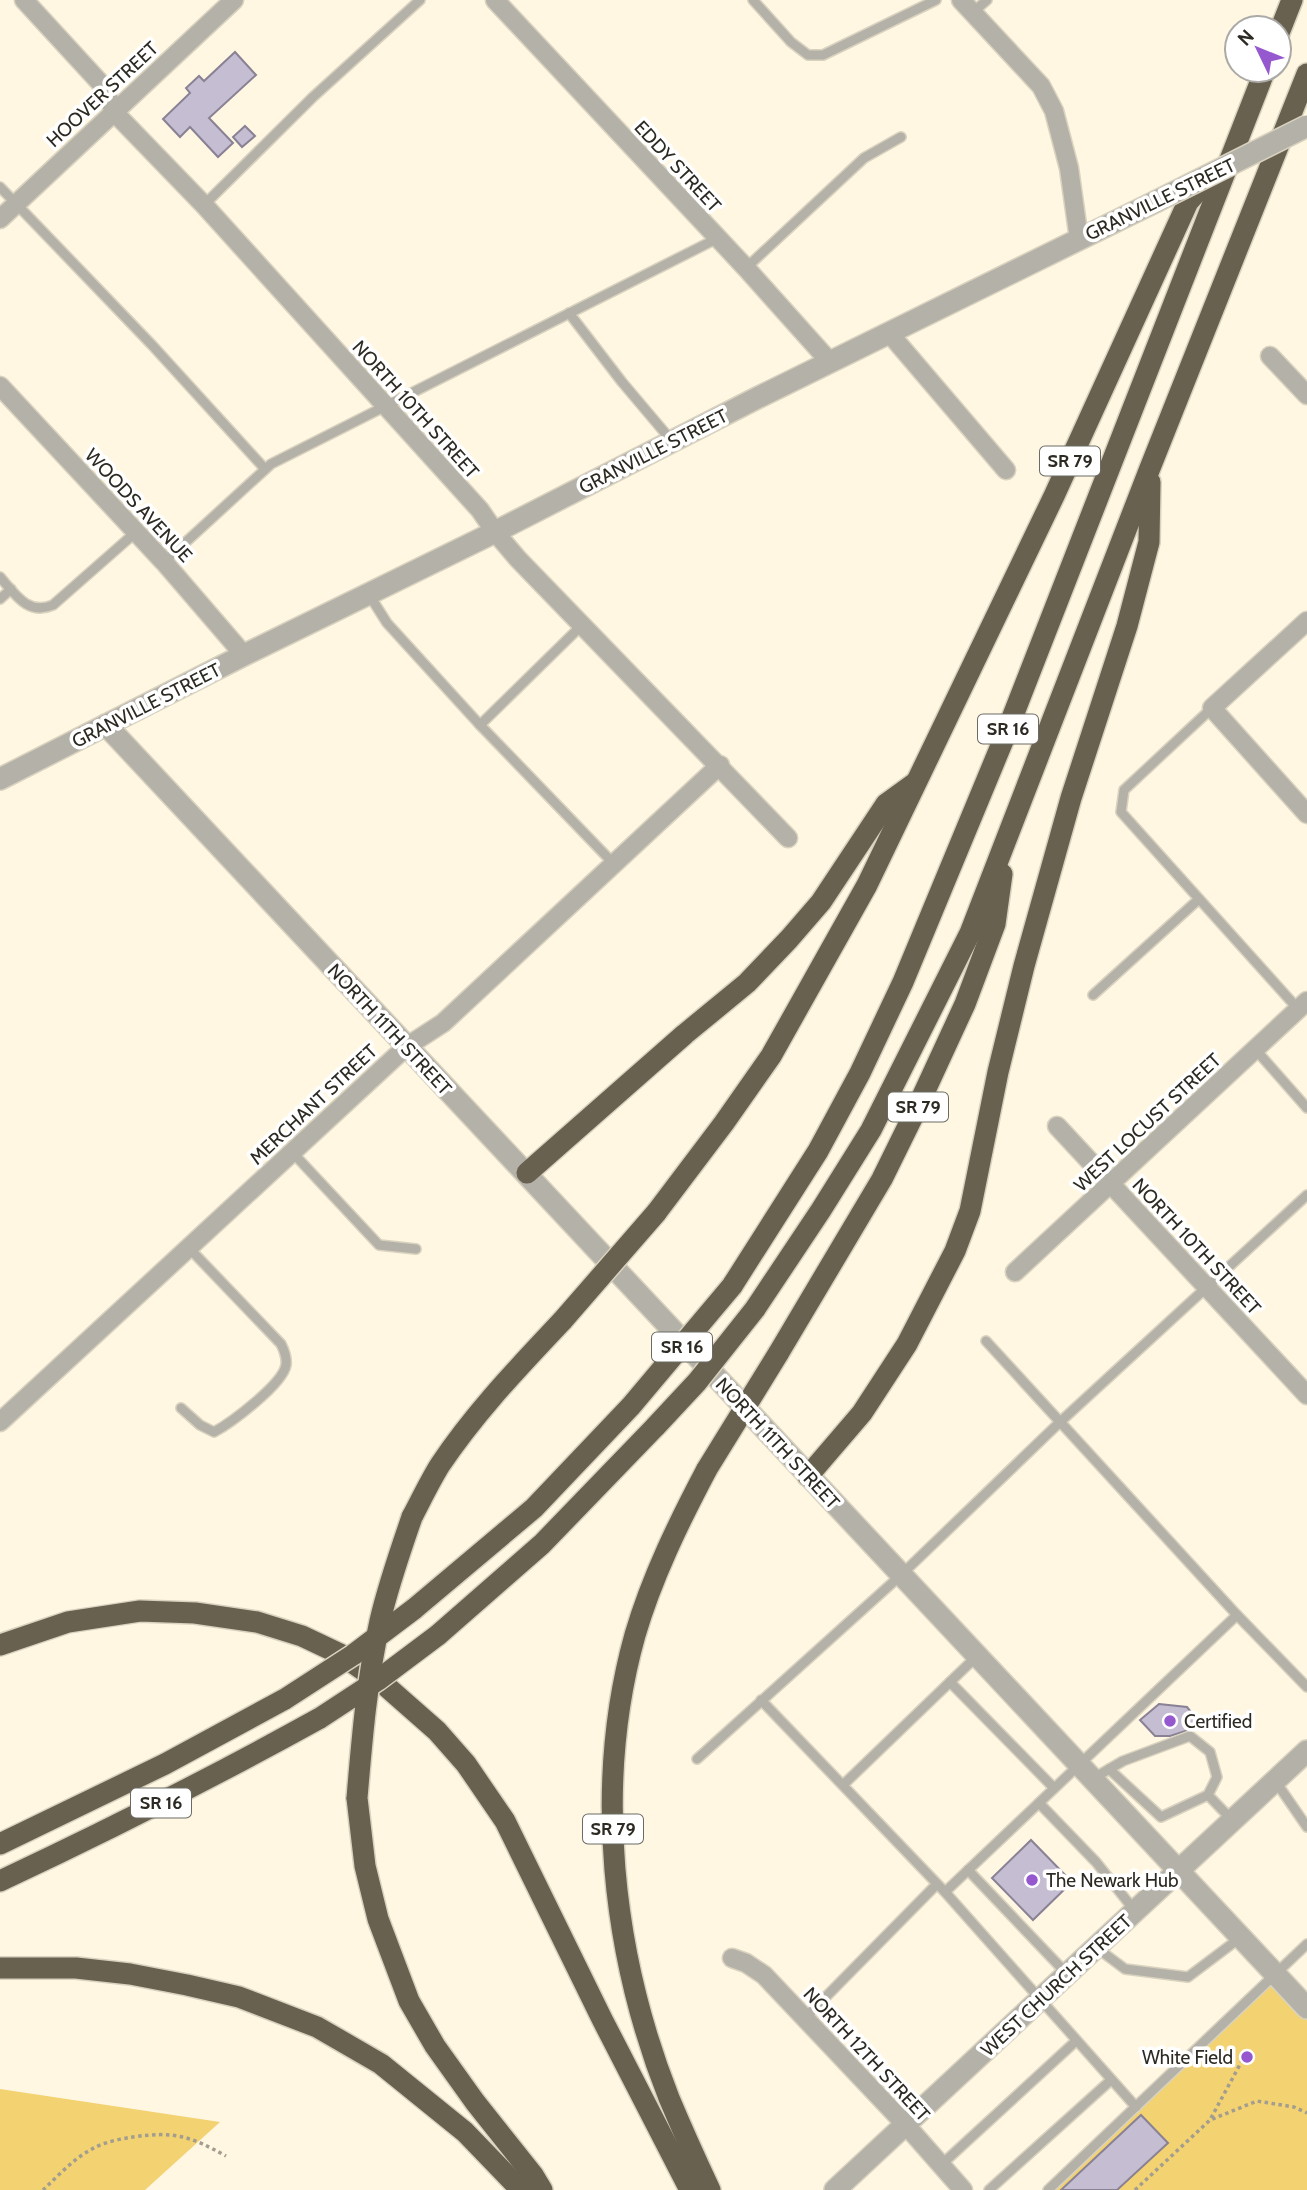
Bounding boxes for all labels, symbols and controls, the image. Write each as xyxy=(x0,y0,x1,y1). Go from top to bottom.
north arrow xyxy=(1223,14,1293,84)
text: N xyxy=(1233,25,1259,51)
street label: HOOVER STREET xyxy=(42,37,163,152)
street label: EDDY STREET xyxy=(629,116,726,217)
street label: GRANVILLE STREET xyxy=(1082,153,1239,246)
street label: NORTH 10TH STREET xyxy=(348,336,484,483)
street label: GRANVILLE STREET xyxy=(575,404,731,499)
street label: WOODS AVENUE xyxy=(80,444,197,567)
road number: SR 79 xyxy=(1040,447,1100,476)
street label: GRANVILLE STREET xyxy=(68,658,224,753)
road number: SR 16 xyxy=(978,714,1038,744)
street label: NORTH 11TH STREET xyxy=(323,959,456,1100)
street label: MERCHANT STREET xyxy=(245,1039,382,1169)
street label: WEST LOCUST STREET xyxy=(1069,1048,1226,1196)
road number: SR 79 xyxy=(888,1092,948,1122)
street label: NORTH 10TH STREET xyxy=(1128,1173,1266,1319)
road number: SR 16 xyxy=(652,1332,712,1362)
street label: NORTH 11TH STREET xyxy=(711,1373,844,1514)
place label: Certified xyxy=(1184,1710,1252,1733)
marker: Certified xyxy=(1162,1713,1178,1729)
road number: SR 16 xyxy=(131,1788,191,1817)
road number: SR 79 xyxy=(583,1814,643,1843)
place label: The Newark Hub xyxy=(1046,1869,1178,1892)
marker: The Newark Hub xyxy=(1024,1872,1040,1888)
street label: WEST CHURCH STREET xyxy=(976,1910,1136,2061)
street label: NORTH 12TH STREET xyxy=(799,1983,935,2126)
place label: White Field xyxy=(1142,2046,1233,2069)
marker: White Field xyxy=(1239,2049,1255,2065)

